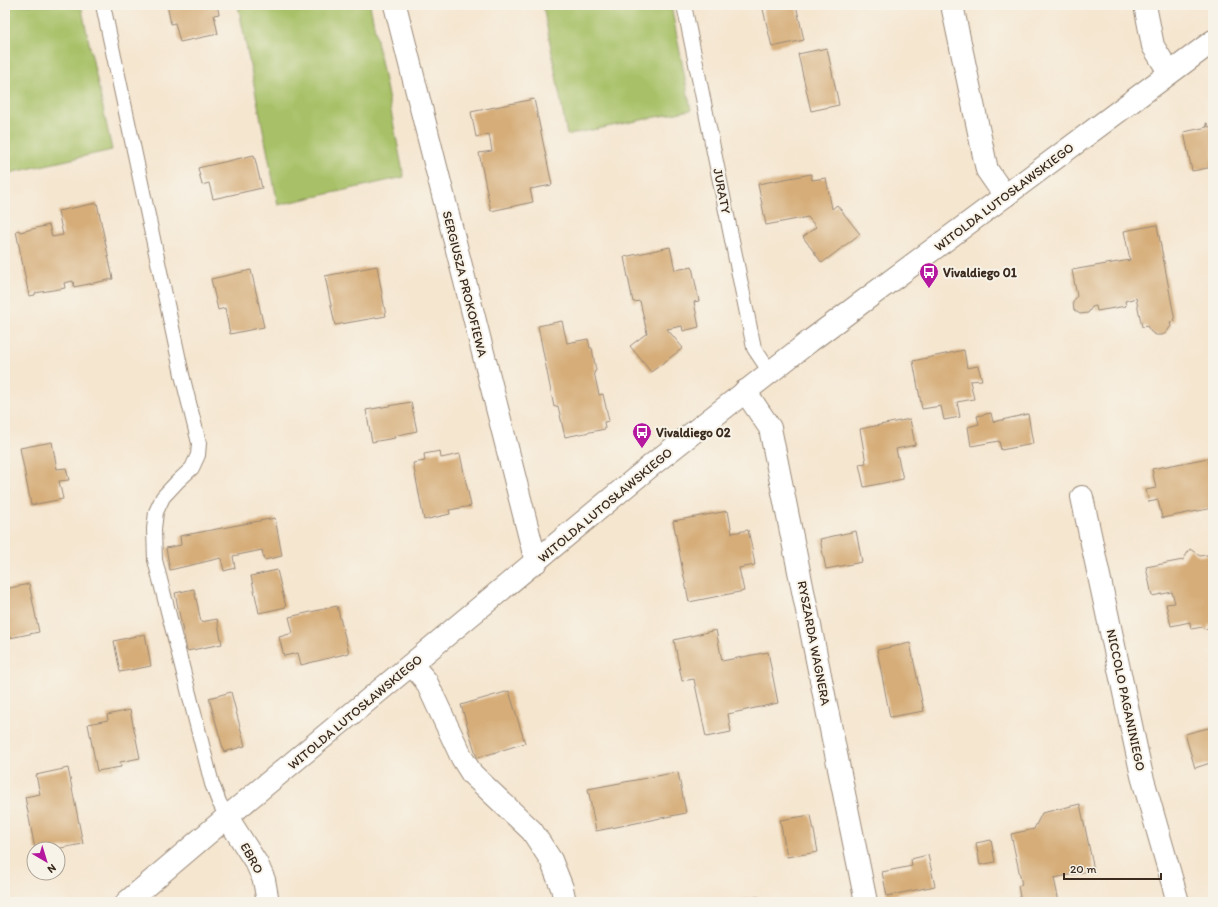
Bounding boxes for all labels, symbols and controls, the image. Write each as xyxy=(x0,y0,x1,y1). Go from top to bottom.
street label: WITOLDA LUTOSŁAWSKIEGO xyxy=(931,140,1077,254)
street label: JURATY xyxy=(710,167,734,216)
street label: SERGIUSZA PROKOFIEWA xyxy=(440,209,491,359)
bus stop icon: Vivaldiego 01 xyxy=(918,261,940,289)
place label: Vivaldiego 01 xyxy=(943,265,1017,281)
bus stop icon: Vivaldiego 02 xyxy=(631,421,653,449)
place label: Vivaldiego 02 xyxy=(656,425,731,441)
street label: WITOLDA LUTOSŁAWSKIEGO xyxy=(535,444,675,566)
street label: RYSZARDA WAGNERA xyxy=(795,579,834,707)
street label: NICCOLO PAGANINIEGO xyxy=(1104,628,1148,772)
street label: WITOLDA LUTOSŁAWSKIEGO xyxy=(285,651,425,773)
street label: EBRO xyxy=(237,840,267,876)
north arrow xyxy=(26,841,66,881)
scale bar xyxy=(1064,855,1161,881)
text: N xyxy=(45,861,59,876)
text: 20 m xyxy=(1070,862,1097,876)

